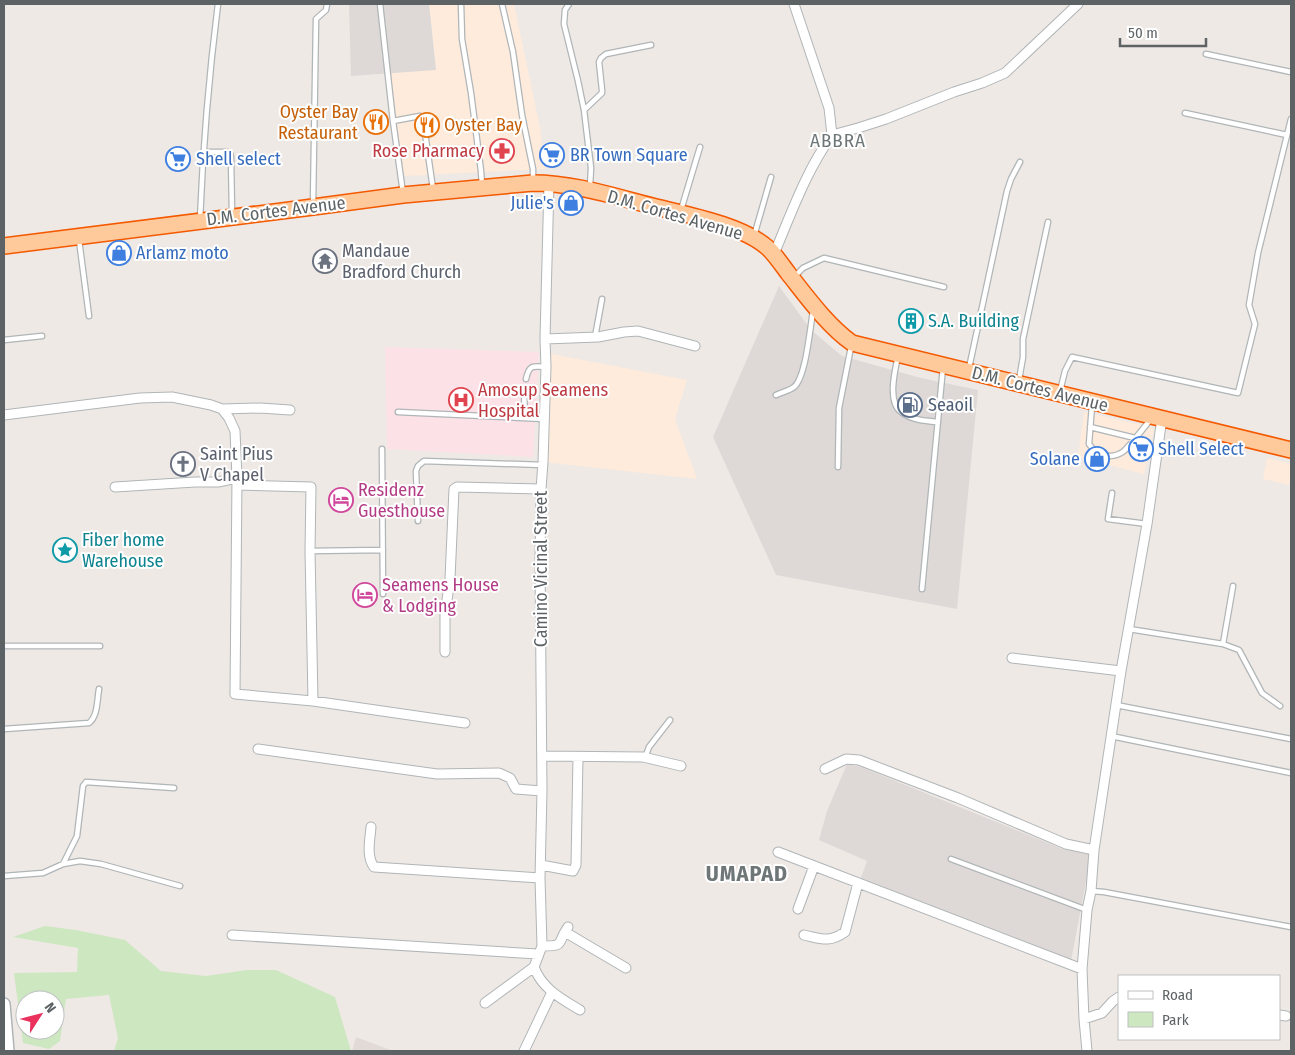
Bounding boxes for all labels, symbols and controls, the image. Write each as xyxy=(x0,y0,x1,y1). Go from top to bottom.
scale bar xyxy=(1120,15,1206,47)
text: 50 m xyxy=(1128,24,1158,42)
place label: Oyster Bay Restaurant xyxy=(278,101,358,144)
restaurant icon: Oyster Bay Restaurant xyxy=(363,109,389,135)
restaurant icon: Oyster Bay xyxy=(414,112,440,138)
place label: Oyster Bay xyxy=(444,114,522,136)
district label: ABBRA xyxy=(810,129,866,152)
pharmacy icon: Rose Pharmacy xyxy=(489,138,515,164)
place label: Rose Pharmacy xyxy=(372,140,484,162)
supermarket icon: BR Town Square xyxy=(539,142,565,168)
place label: BR Town Square xyxy=(570,144,688,166)
supermarket icon: Shell select xyxy=(165,146,191,172)
place label: Shell select xyxy=(196,148,281,170)
street label: D.M. Cortes Avenue xyxy=(605,185,745,245)
shop icon: Julie's xyxy=(558,190,584,216)
street label: D.M. Cortes Avenue xyxy=(205,192,347,230)
place label: Julie's xyxy=(511,192,554,214)
shop icon: Arlamz moto xyxy=(106,240,132,266)
place label: Mandaue Bradford Church xyxy=(342,240,461,283)
place label: Arlamz moto xyxy=(136,242,229,264)
temple icon: Mandaue Bradford Church xyxy=(312,248,338,274)
building icon: S.A. Building xyxy=(898,308,924,334)
place label: S.A. Building xyxy=(928,310,1020,332)
street label: D.M. Cortes Avenue xyxy=(970,361,1111,417)
place label: Amosup Seamens Hospital xyxy=(478,379,608,422)
hospital icon: Amosup Seamens Hospital xyxy=(448,387,474,413)
fuel station icon: Seaoil xyxy=(897,392,923,418)
place label: Seaoil xyxy=(928,394,973,416)
supermarket icon: Shell Select xyxy=(1128,436,1154,462)
place label: Shell Select xyxy=(1158,438,1244,460)
place label: Saint Pius V Chapel xyxy=(200,443,273,486)
shop icon: Solane xyxy=(1084,446,1110,472)
place label: Solane xyxy=(1030,448,1080,470)
church icon: Saint Pius V Chapel xyxy=(170,451,196,477)
place label: Residenz Guesthouse xyxy=(358,479,445,522)
hotel icon: Residenz Guesthouse xyxy=(328,487,354,513)
street label: Camino Vicinal Street xyxy=(530,491,552,647)
place label: Fiber home Warehouse xyxy=(82,529,165,572)
place icon: Fiber home Warehouse xyxy=(52,537,78,563)
place label: Seamens House & Lodging xyxy=(382,574,499,617)
hotel icon: Seamens House & Lodging xyxy=(352,582,378,608)
district label: UMAPAD xyxy=(706,860,788,887)
legend xyxy=(1118,975,1280,1040)
text: Road xyxy=(1162,986,1193,1004)
north arrow xyxy=(15,990,65,1040)
text: N xyxy=(41,999,59,1016)
text: Park xyxy=(1162,1011,1189,1029)

